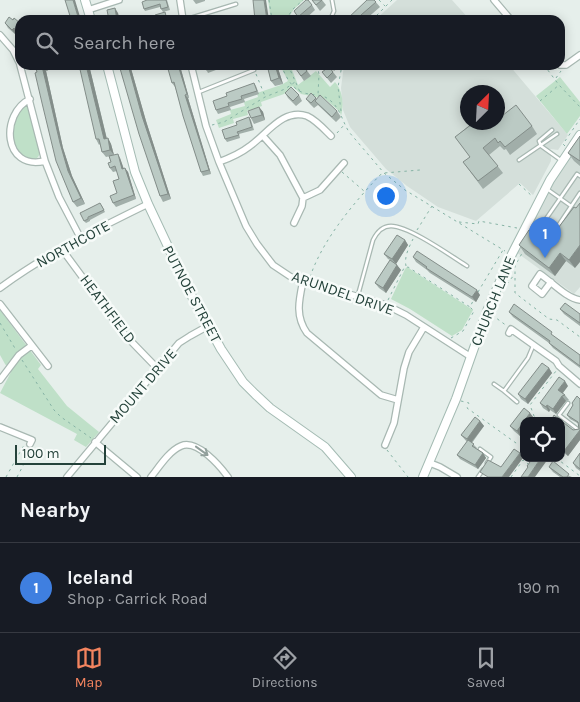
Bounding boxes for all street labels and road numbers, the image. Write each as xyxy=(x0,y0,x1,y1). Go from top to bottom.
street label: NORTHCOTE xyxy=(33,216,113,272)
street label: PUTNOE STREET xyxy=(159,242,225,346)
street label: CHURCH LANE xyxy=(467,253,519,349)
street label: ARUNDEL DRIVE xyxy=(290,267,396,319)
street label: HEATHFIELD xyxy=(76,271,140,347)
street label: MOUNT DRIVE xyxy=(105,345,181,427)

